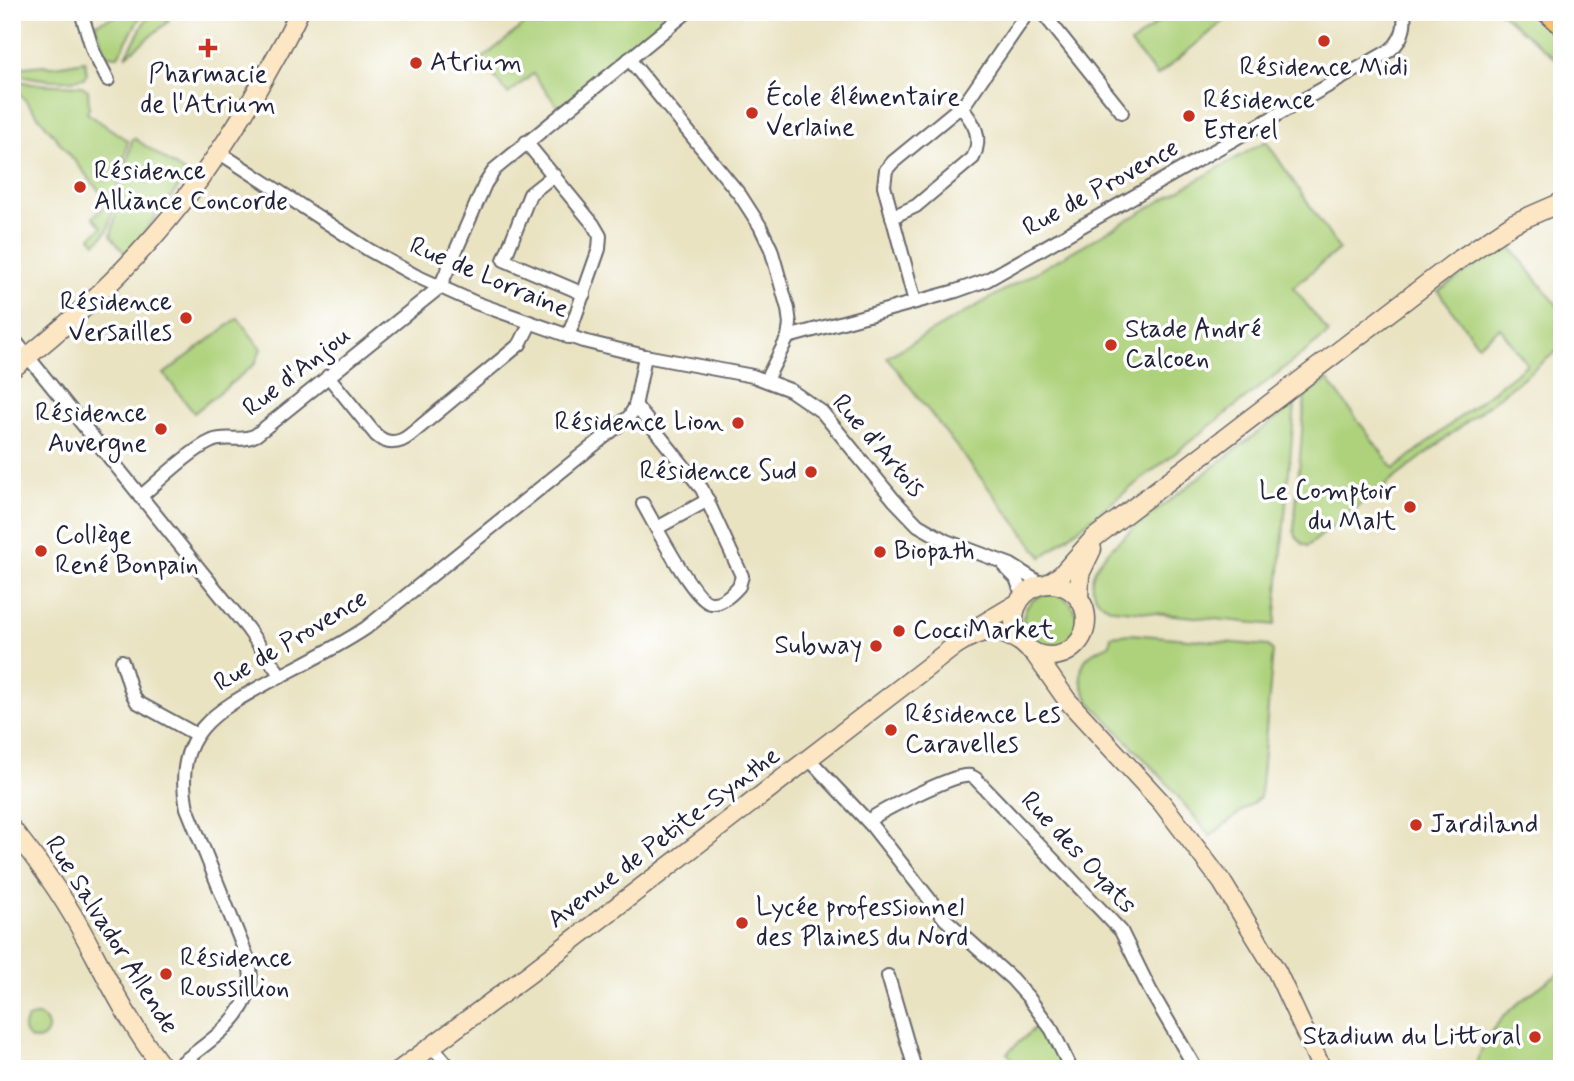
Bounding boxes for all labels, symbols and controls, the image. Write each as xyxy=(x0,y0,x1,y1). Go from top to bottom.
marker: Résidence Midi xyxy=(1316,33,1332,49)
marker: Pharmacie de l'Atrium xyxy=(200,40,216,56)
place label: Atrium xyxy=(430,46,522,80)
place label: Résidence Midi xyxy=(1240,51,1408,85)
marker: Atrium xyxy=(408,55,424,71)
place label: Pharmacie de l'Atrium xyxy=(140,58,276,122)
place label: École élémentaire Verlaine xyxy=(766,79,960,145)
place label: Résidence Esterel xyxy=(1203,84,1315,148)
marker: École élémentaire Verlaine xyxy=(744,105,760,121)
marker: Résidence Esterel xyxy=(1181,108,1197,124)
street label: Rue de Provence xyxy=(1017,131,1185,245)
place label: Résidence Alliance Concorde xyxy=(94,155,288,219)
marker: Résidence Alliance Concorde xyxy=(72,179,88,195)
street label: Rue de Lorraine xyxy=(404,229,574,327)
place label: Résidence Versailles xyxy=(60,286,172,350)
marker: Résidence Versailles xyxy=(178,310,194,326)
place label: Stade André Calcoen xyxy=(1125,313,1261,377)
street label: Rue d'Anjou xyxy=(236,319,358,425)
marker: Stade André Calcoen xyxy=(1103,337,1119,353)
street label: Rue d'Artois xyxy=(824,387,932,505)
place label: Résidence Auvergne xyxy=(35,397,147,463)
place label: Résidence Lion xyxy=(555,406,724,440)
marker: Résidence Lion xyxy=(730,415,746,431)
marker: Résidence Auvergne xyxy=(153,421,169,437)
place label: Résidence Sud xyxy=(639,455,797,489)
marker: Résidence Sud xyxy=(803,464,819,480)
place label: Le Comptoir du Malt xyxy=(1259,475,1397,539)
marker: Le Comptoir du Malt xyxy=(1402,499,1418,515)
place label: Collège René Bonpain xyxy=(55,519,199,583)
place label: Biopath xyxy=(894,535,975,569)
marker: Collège René Bonpain xyxy=(33,543,49,559)
marker: Biopath xyxy=(872,544,888,560)
street label: Rue de Provence xyxy=(208,582,374,700)
place label: CocciMarket xyxy=(913,614,1054,648)
marker: CocciMarket xyxy=(891,623,907,639)
place label: Subway xyxy=(774,629,862,663)
marker: Subway xyxy=(868,638,884,654)
place label: Résidence Les Caravelles xyxy=(905,698,1061,762)
marker: Résidence Les Caravelles xyxy=(883,722,899,738)
street label: Avenue de Petite-Synthe xyxy=(541,739,787,937)
street label: Rue des Oyats xyxy=(1012,784,1144,922)
place label: Jardiland xyxy=(1430,808,1538,842)
marker: Jardiland xyxy=(1408,817,1424,833)
street label: Rue Salvador Allende xyxy=(36,829,186,1041)
place label: Lycée professionnel des Plaines du Nord xyxy=(756,891,968,955)
marker: Lycée professionnel des Plaines du Nord xyxy=(734,915,750,931)
place label: Résidence Roussillion xyxy=(180,942,292,1006)
marker: Résidence Roussillion xyxy=(158,966,174,982)
place label: Stadium du Littoral xyxy=(1303,1020,1521,1054)
marker: Stadium du Littoral xyxy=(1527,1029,1543,1045)

